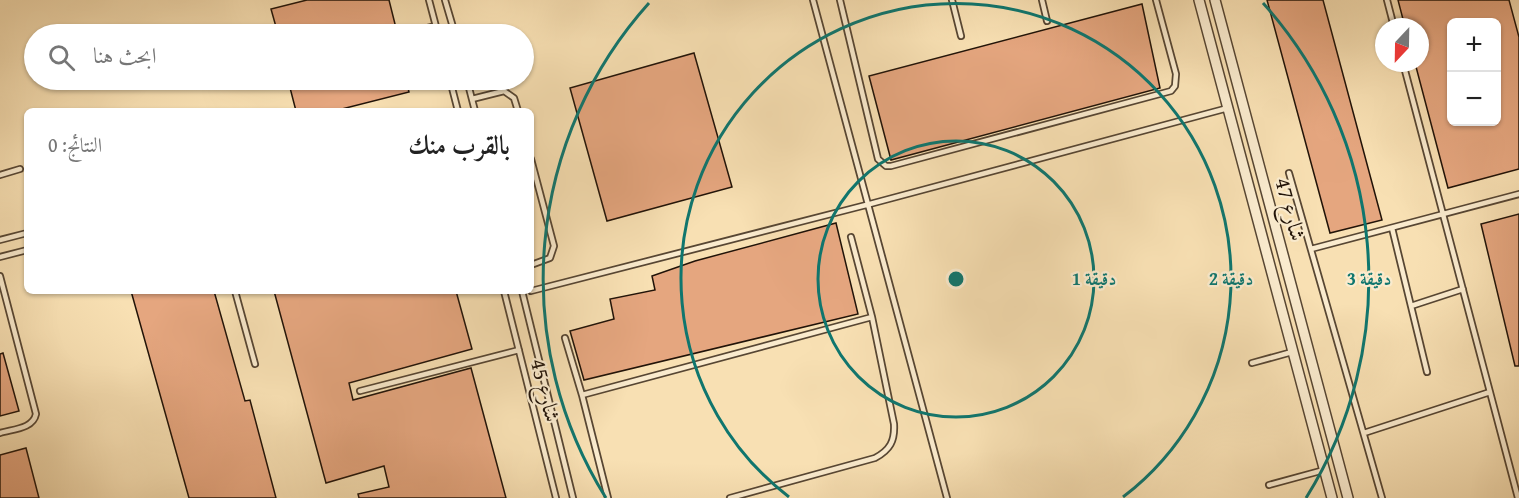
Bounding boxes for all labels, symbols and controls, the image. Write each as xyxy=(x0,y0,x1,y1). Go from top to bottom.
north arrow xyxy=(1375,18,1429,72)
map controls xyxy=(1447,18,1501,126)
button: + xyxy=(1447,18,1501,72)
search box xyxy=(24,24,534,90)
text: ابحث هنا xyxy=(93,39,157,71)
icon: search xyxy=(45,41,78,74)
button: − xyxy=(1447,72,1501,126)
text: بالقرب منك xyxy=(408,125,510,164)
text: النتائج: 0 xyxy=(48,130,102,159)
street label: شارع 47 xyxy=(1264,174,1315,245)
text: 1 دقيقة xyxy=(1072,265,1116,292)
text: 2 دقيقة xyxy=(1209,265,1253,292)
text: 3 دقيقة xyxy=(1347,265,1391,292)
centre of rings xyxy=(946,269,966,289)
street label: شارع 45 xyxy=(520,355,569,426)

